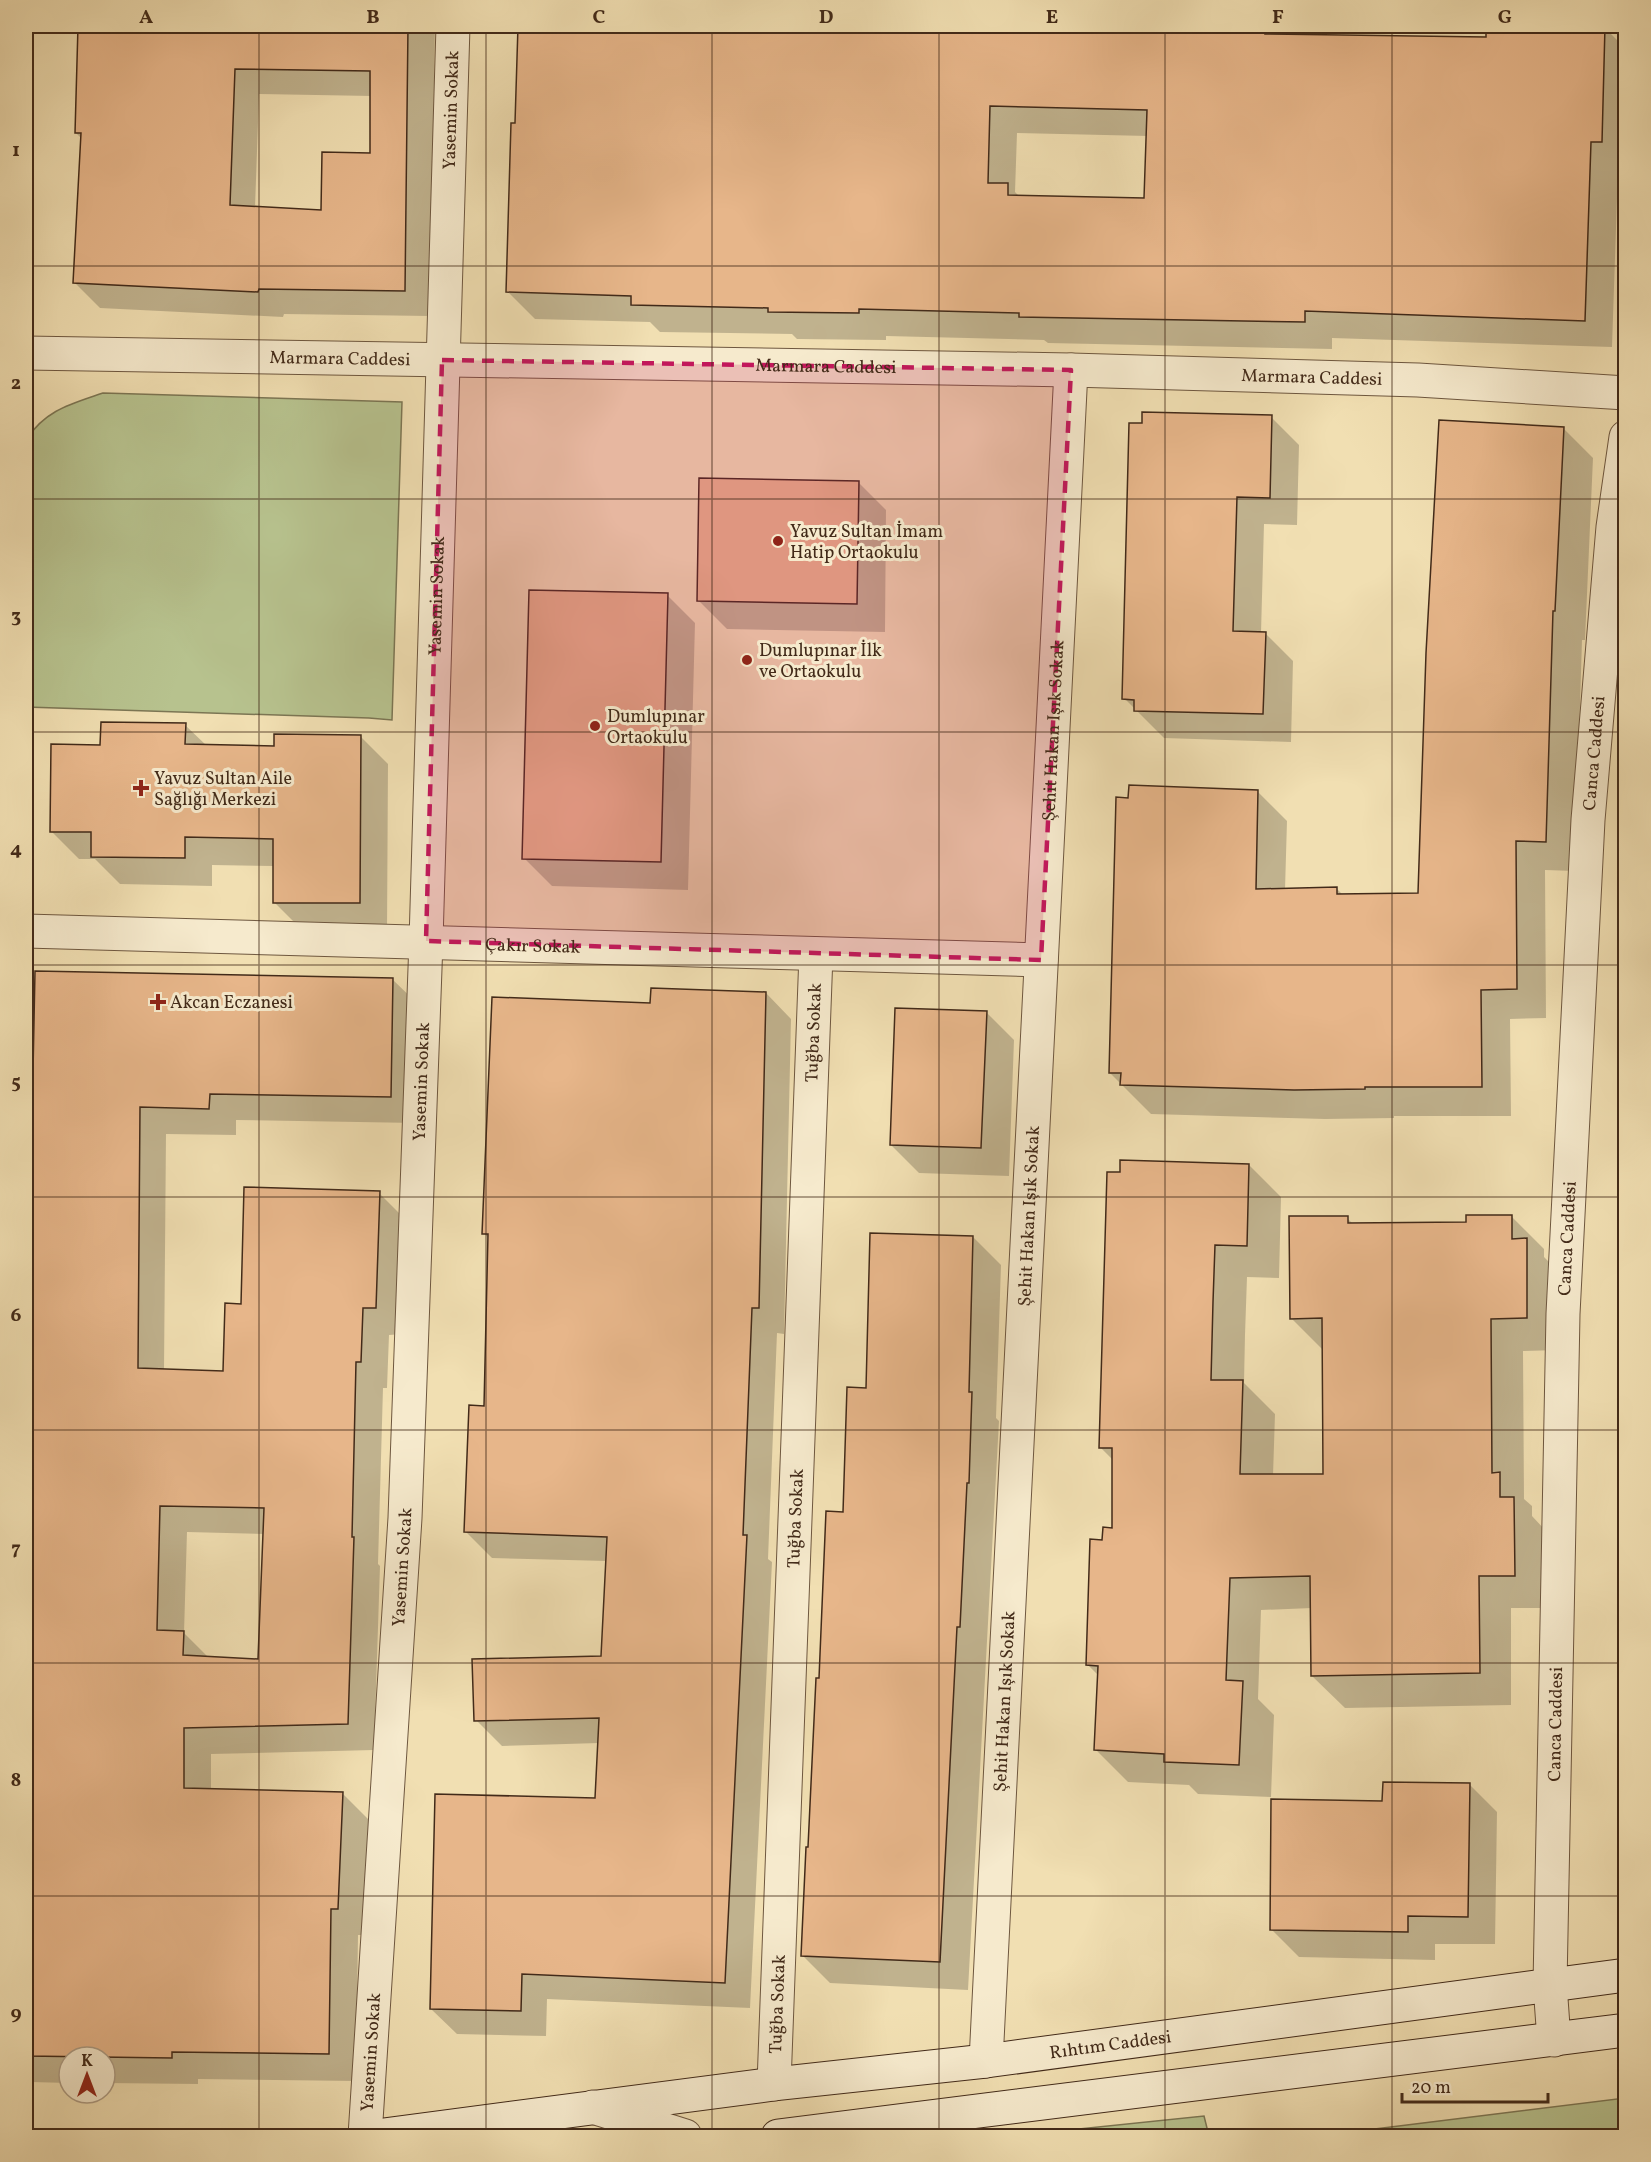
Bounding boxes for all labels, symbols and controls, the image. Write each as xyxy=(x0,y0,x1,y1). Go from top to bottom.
text: A xyxy=(139,4,153,32)
text: B xyxy=(366,4,380,32)
text: C xyxy=(593,4,606,32)
text: D xyxy=(819,4,833,32)
text: E xyxy=(1046,4,1058,32)
text: F xyxy=(1272,4,1284,32)
text: G xyxy=(1498,4,1512,32)
street label: Yasemin Sokak xyxy=(438,50,466,170)
text: 1 xyxy=(12,137,20,165)
street label: Marmara Caddesi xyxy=(269,346,411,373)
street label: Marmara Caddesi xyxy=(755,354,897,381)
street label: Marmara Caddesi xyxy=(1241,364,1383,393)
text: 2 xyxy=(11,370,21,398)
place label: Yavuz Sultan İmam Hatip Ortaokulu xyxy=(790,520,943,566)
marker: Yavuz Sultan İmam Hatip Ortaokulu xyxy=(771,534,785,548)
street label: Yasemin Sokak xyxy=(423,536,452,656)
text: 3 xyxy=(11,603,21,631)
place label: Dumlupınar İlk ve Ortaokulu xyxy=(759,639,882,685)
street label: Şehit Hakan Işık Sokak xyxy=(1037,639,1071,822)
marker: Dumlupınar İlk ve Ortaokulu xyxy=(740,653,754,667)
street label: Canca Caddesi xyxy=(1578,695,1613,812)
place label: Dumlupınar Ortaokulu xyxy=(607,705,705,751)
marker: Dumlupınar Ortaokulu xyxy=(588,719,602,733)
place label: Yavuz Sultan Aile Sağlığı Merkezi xyxy=(154,767,292,813)
marker: Yavuz Sultan Aile Sağlığı Merkezi xyxy=(132,779,150,797)
text: 4 xyxy=(10,836,22,864)
street label: Çakır Sokak xyxy=(485,933,581,961)
street label: Tuğba Sokak xyxy=(800,982,829,1083)
place label: Akcan Eczanesi xyxy=(170,991,293,1016)
marker: Akcan Eczanesi xyxy=(151,995,165,1009)
street label: Yasemin Sokak xyxy=(408,1022,437,1142)
text: 5 xyxy=(11,1069,21,1097)
street label: Şehit Hakan Işık Sokak xyxy=(1013,1125,1047,1307)
street label: Canca Caddesi xyxy=(1553,1180,1584,1296)
text: 6 xyxy=(11,1302,22,1330)
street label: Tuğba Sokak xyxy=(782,1468,811,1569)
street label: Yasemin Sokak xyxy=(387,1507,419,1628)
text: 7 xyxy=(11,1535,21,1563)
street label: Şehit Hakan Işık Sokak xyxy=(989,1610,1023,1793)
street label: Canca Caddesi xyxy=(1543,1667,1570,1782)
text: 8 xyxy=(11,1767,21,1795)
street label: Tuğba Sokak xyxy=(764,1954,793,2054)
street label: Yasemin Sokak xyxy=(356,1992,388,2112)
text: 9 xyxy=(10,2000,22,2028)
street label: Rıhtım Caddesi xyxy=(1048,2025,1173,2066)
north arrow xyxy=(57,2045,117,2105)
text: K xyxy=(81,2051,93,2073)
scale bar xyxy=(1402,2066,1548,2104)
text: 20 m xyxy=(1411,2076,1451,2101)

